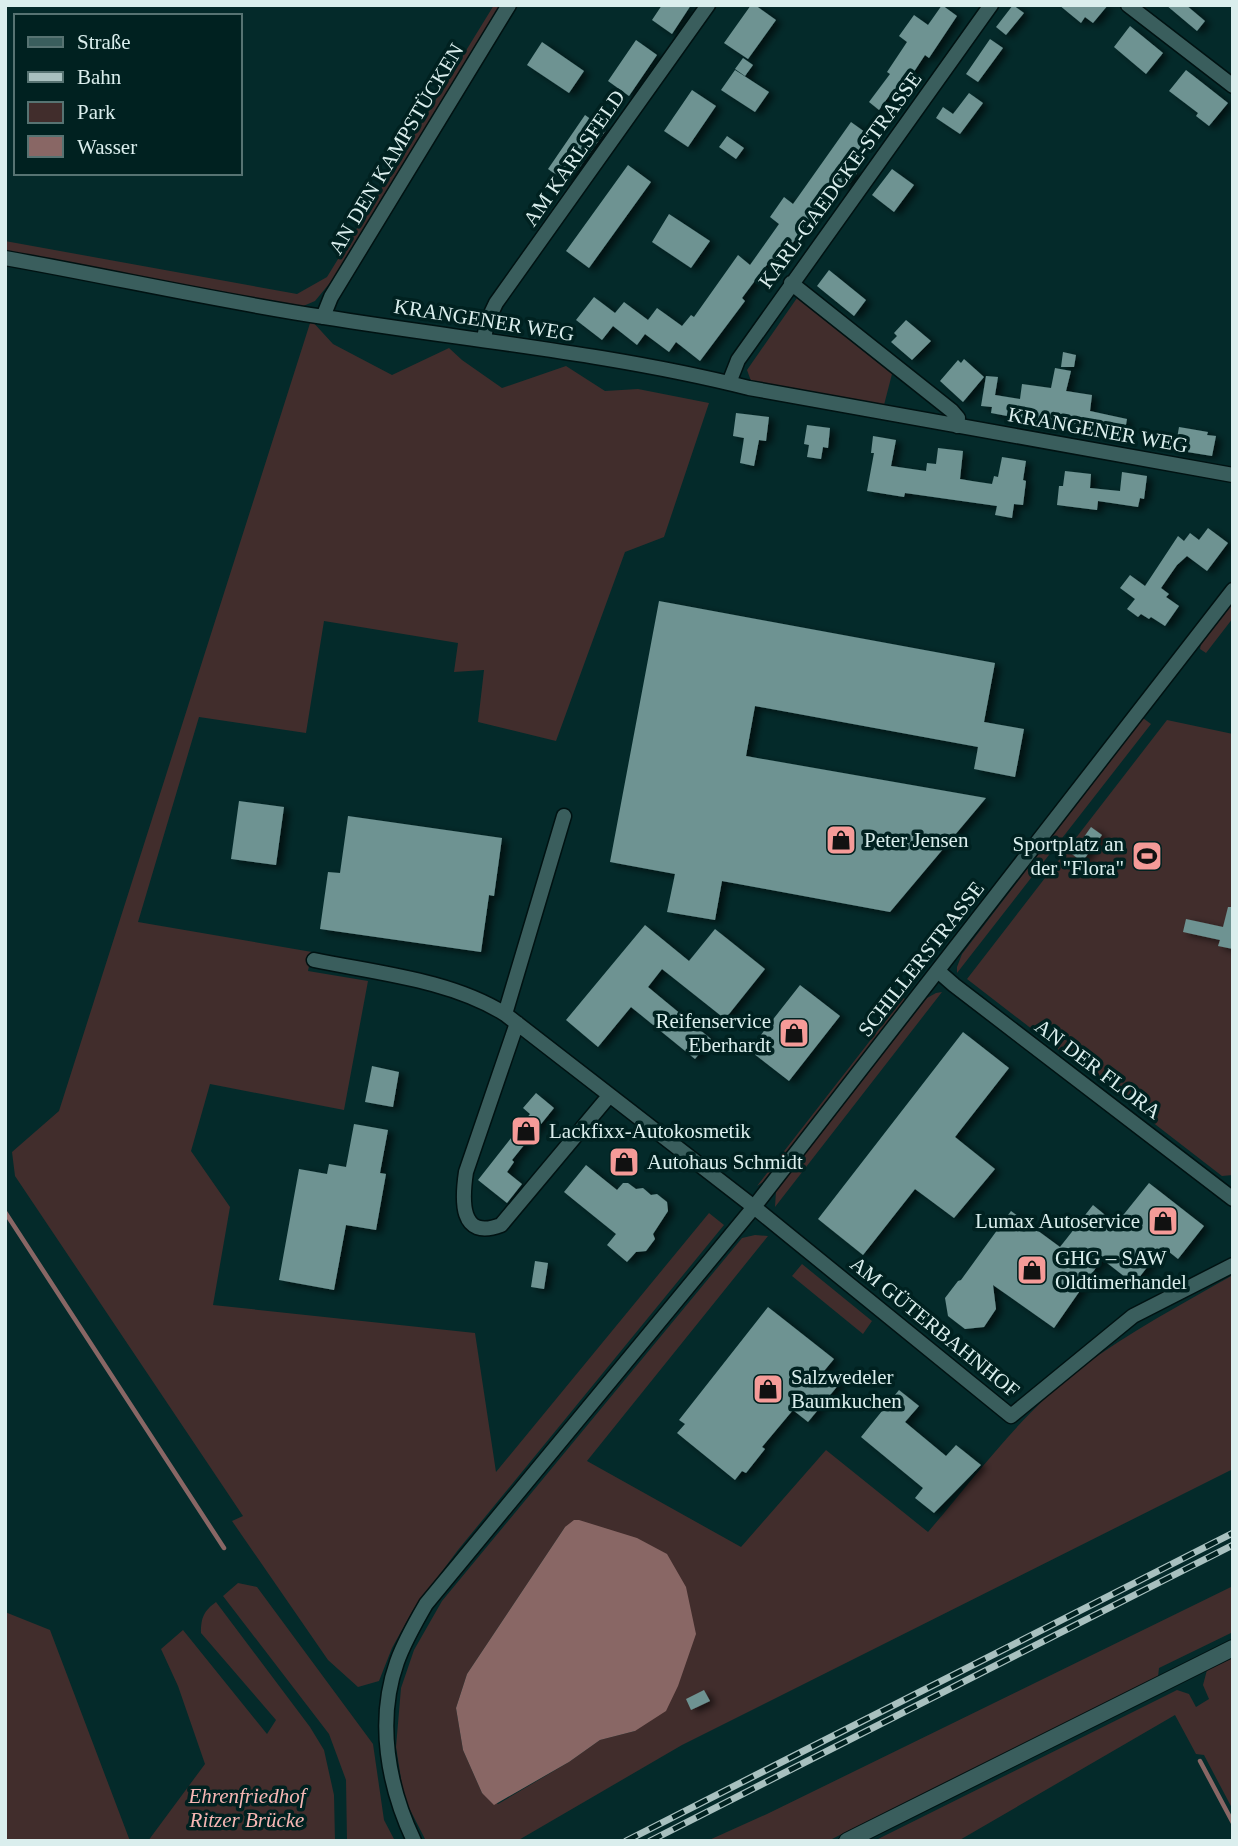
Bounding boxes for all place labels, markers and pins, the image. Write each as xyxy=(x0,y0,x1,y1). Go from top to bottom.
shop icon: Peter Jensen xyxy=(824,823,858,857)
place label: Peter Jensen xyxy=(864,828,969,852)
place label: Sportplatz an der "Flora" xyxy=(1013,832,1124,880)
sports icon: Sportplatz an der "Flora" xyxy=(1130,839,1164,873)
place label: Reifenservice Eberhardt xyxy=(656,1009,771,1057)
shop icon: Reifenservice Eberhardt xyxy=(777,1016,811,1050)
shop icon: Lackfixx-Autokosmetik xyxy=(509,1114,543,1148)
place label: Lackfixx-Autokosmetik xyxy=(549,1119,751,1143)
shop icon: Autohaus Schmidt xyxy=(607,1145,641,1179)
place label: Autohaus Schmidt xyxy=(647,1150,803,1174)
shop icon: Lumax Autoservice xyxy=(1146,1204,1180,1238)
place label: Lumax Autoservice xyxy=(975,1209,1140,1233)
place label: GHG – SAW Oldtimerhandel xyxy=(1055,1246,1187,1294)
shop icon: GHG – SAW Oldtimerhandel xyxy=(1015,1253,1049,1287)
place label: Salzwedeler Baumkuchen xyxy=(791,1365,902,1413)
shop icon: Salzwedeler Baumkuchen xyxy=(751,1372,785,1406)

